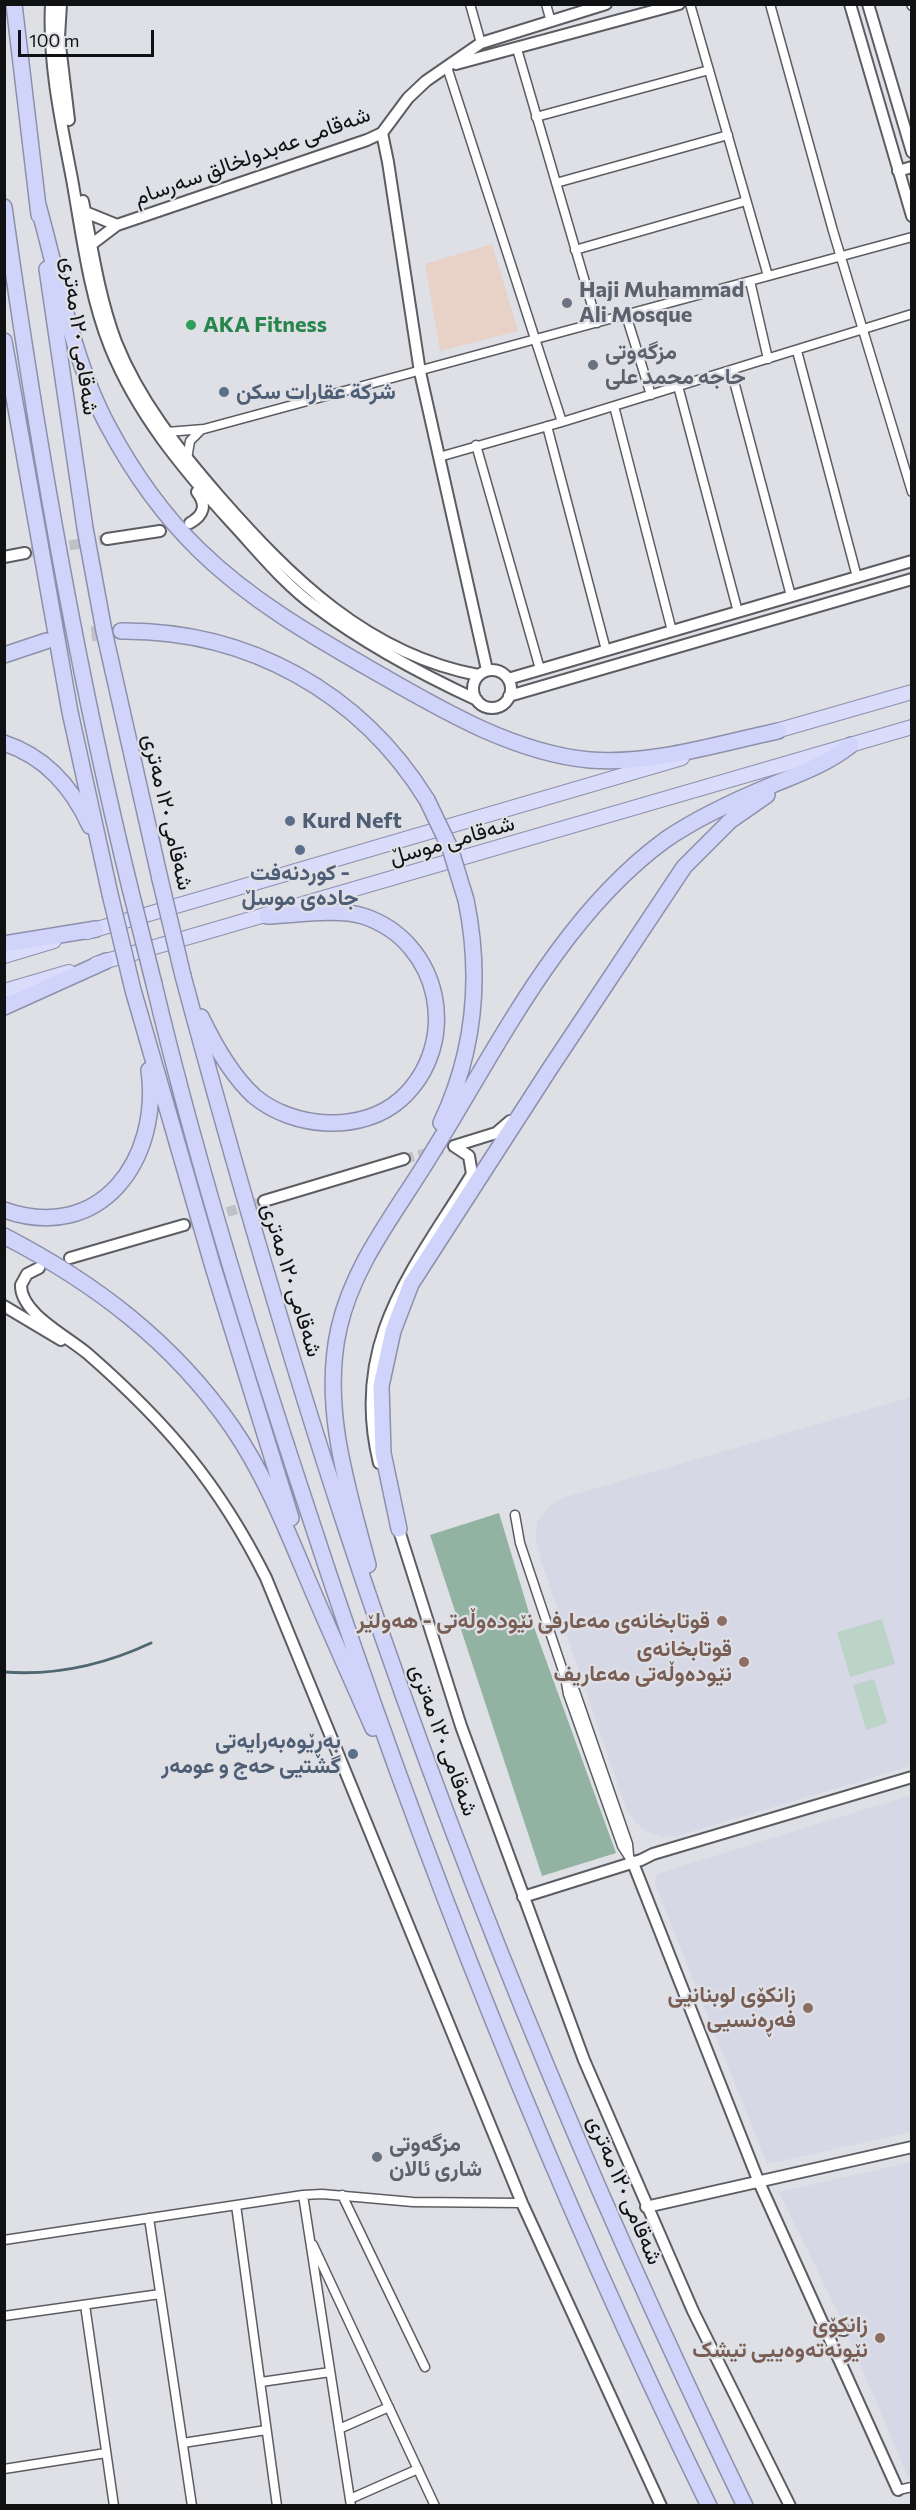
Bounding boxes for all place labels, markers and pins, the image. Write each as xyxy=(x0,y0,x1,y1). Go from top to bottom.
place label: Haji Muhammad Ali Mosque xyxy=(579,277,744,328)
marker: Haji Muhammad Ali Mosque xyxy=(560,296,574,310)
place label: AKA Fitness xyxy=(203,312,327,338)
marker: AKA Fitness xyxy=(184,318,198,332)
place label: مزگه‌وتی حاجه‌ محمد علی xyxy=(605,339,746,390)
marker: مزگه‌وتی حاجه‌ محمد علی xyxy=(586,358,600,372)
place label: شركة عقارات سكن xyxy=(236,379,396,405)
marker: شركة عقارات سكن xyxy=(217,385,231,399)
place label: Kurd Neft xyxy=(302,808,402,834)
marker: Kurd Neft xyxy=(283,814,297,828)
marker: کوردنەفت - جادەی موسڵ xyxy=(293,843,307,857)
place label: کوردنەفت - جادەی موسڵ xyxy=(241,860,359,912)
place label: قوتابخانەی مەعارفی نێودەوڵەتی - هەولێر xyxy=(357,1608,710,1634)
marker: قوتابخانەی مەعارفی نێودەوڵەتی - هەولێر xyxy=(715,1614,729,1628)
place label: قوتابخانەی نێودەوڵەتی مەعاریف xyxy=(553,1636,732,1688)
marker: قوتابخانەی نێودەوڵەتی مەعاریف xyxy=(737,1655,751,1669)
place label: بەڕێوەبەرایەتی گشتیی حەج و عومەر xyxy=(161,1728,341,1780)
marker: بەڕێوەبەرایەتی گشتیی حەج و عومەر xyxy=(346,1747,360,1761)
place label: زانکۆی لوبنانیی فەڕەنسیی xyxy=(667,1982,796,2034)
marker: زانکۆی لوبنانیی فەڕەنسیی xyxy=(801,2001,815,2015)
place label: مزگەوتی شاری ئالان xyxy=(389,2131,482,2182)
marker: مزگەوتی شاری ئالان xyxy=(370,2150,384,2164)
place label: زانکۆی نێونەتەوەییی تیشک xyxy=(692,2312,868,2364)
marker: زانکۆی نێونەتەوەییی تیشک xyxy=(873,2331,887,2345)

